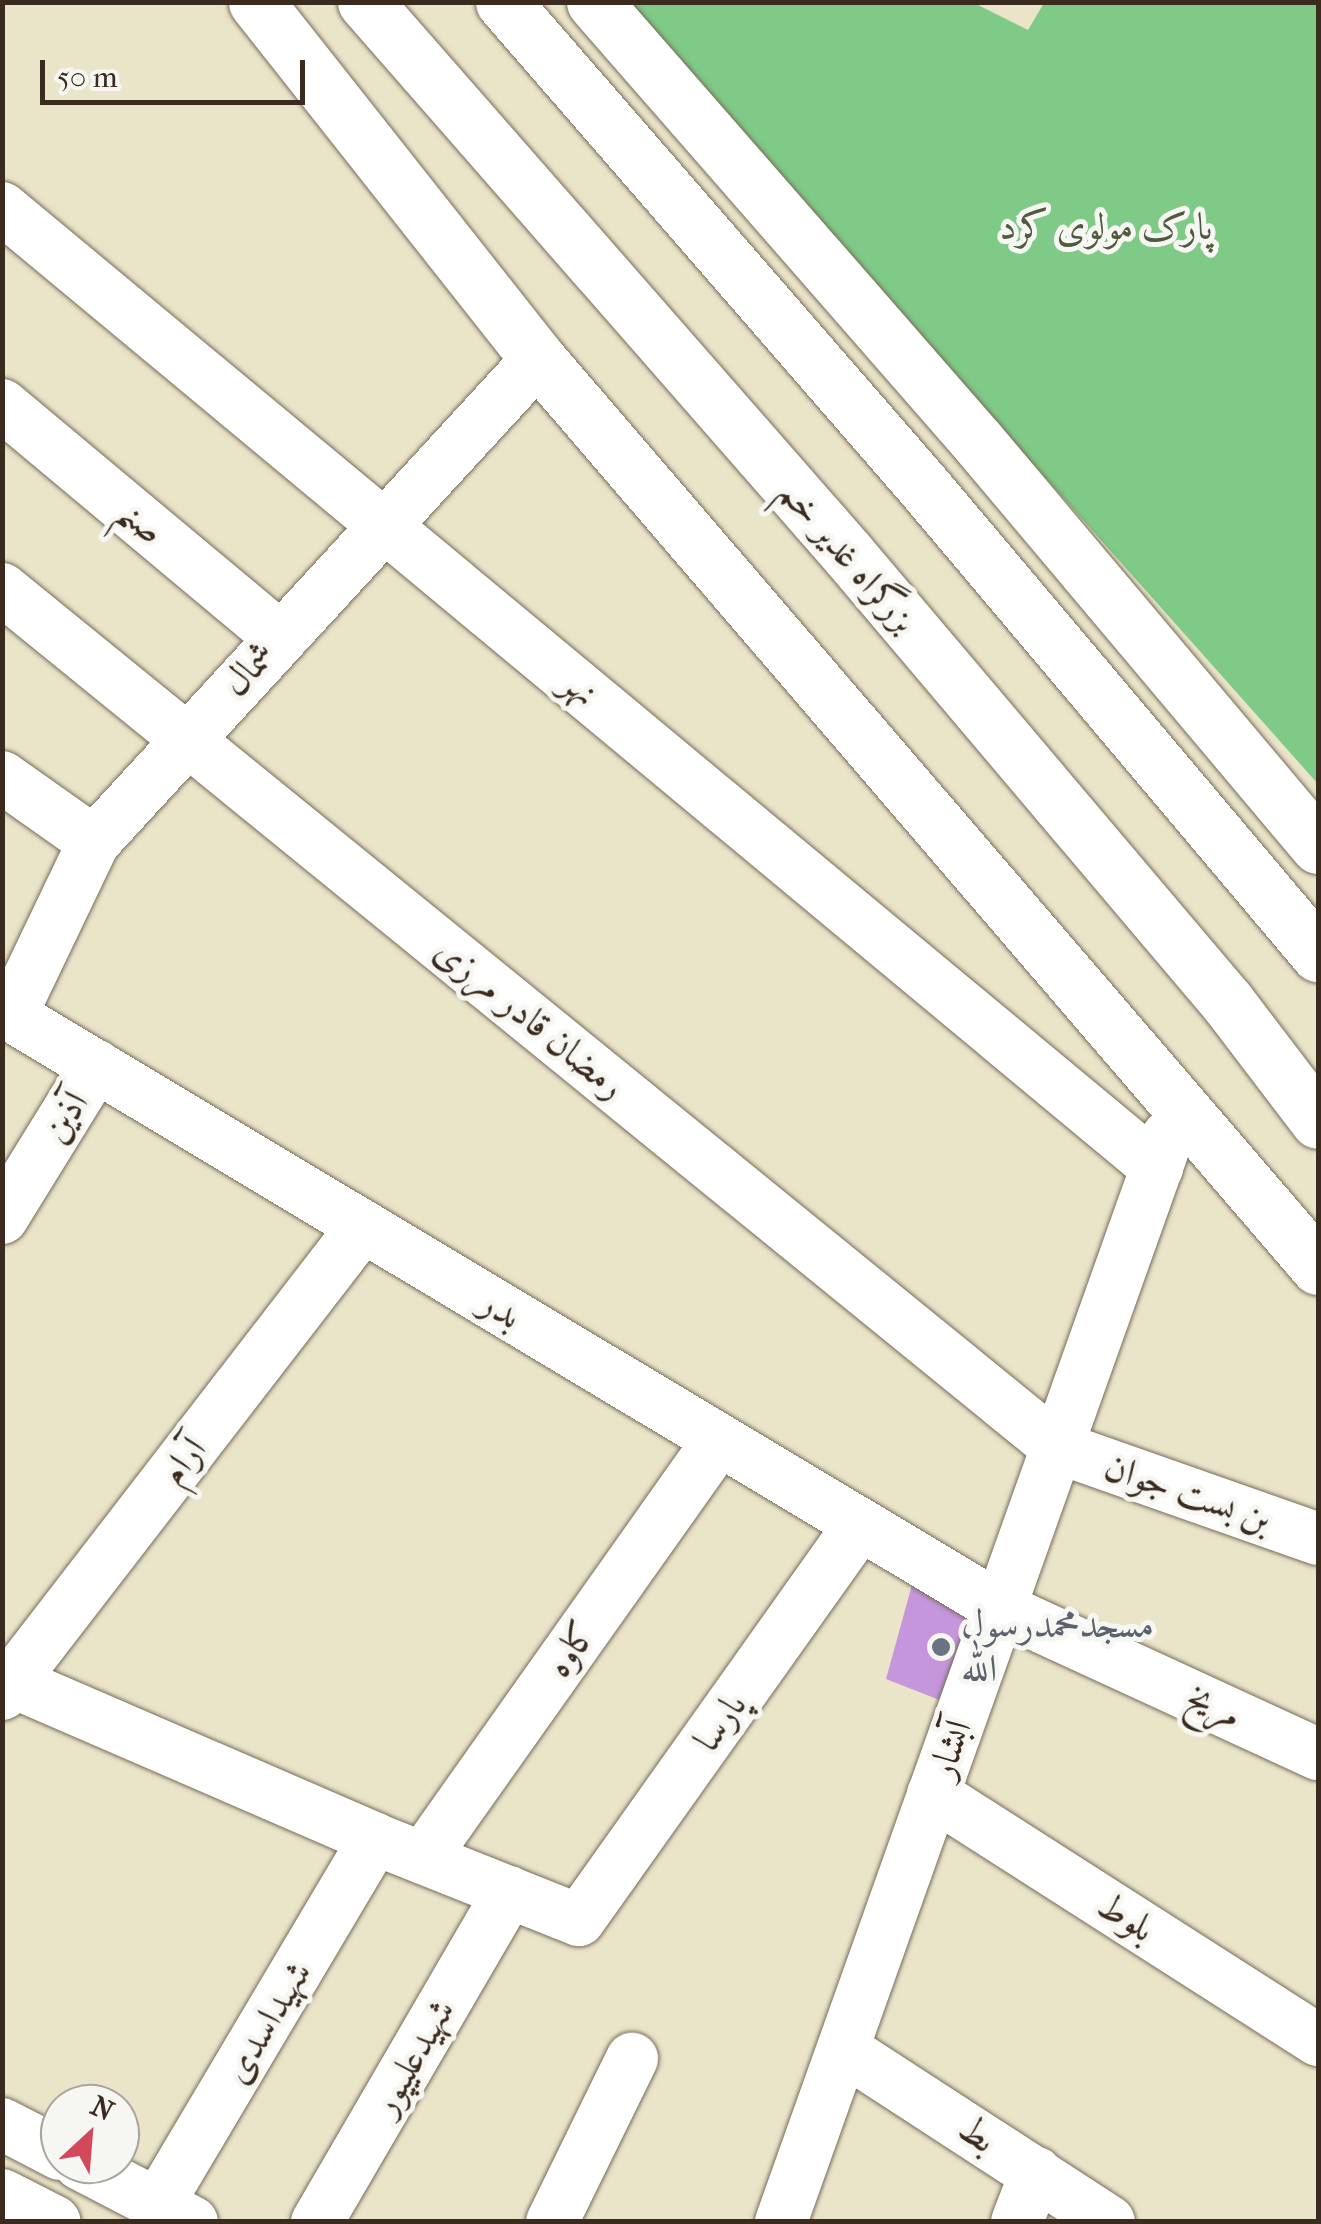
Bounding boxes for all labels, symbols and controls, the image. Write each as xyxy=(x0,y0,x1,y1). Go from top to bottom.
scale bar xyxy=(45,40,310,102)
text: 50 m xyxy=(57,60,118,95)
park label: پارک مولوی کرد xyxy=(999,204,1213,250)
street label: بزرگراه غدیر خم xyxy=(769,470,927,642)
street label: صنم xyxy=(108,488,174,554)
street label: شمال xyxy=(212,632,286,706)
street label: نهر xyxy=(553,660,607,716)
street label: رمضان قادر مرزی xyxy=(426,927,634,1109)
street label: آذین xyxy=(32,1083,98,1151)
street label: بدر xyxy=(472,1279,530,1339)
street label: آرام xyxy=(150,1428,216,1494)
street label: بن بست جوان xyxy=(1099,1443,1277,1543)
place label: مسجدمحمدرسول الله xyxy=(961,1602,1154,1692)
street label: کاوه xyxy=(536,1612,606,1686)
marker: مسجدمحمدرسول الله xyxy=(930,1636,952,1658)
street label: مریخ xyxy=(1179,1674,1249,1738)
street label: پارسا xyxy=(684,1684,756,1760)
street label: آبشار xyxy=(918,1713,982,1785)
street label: بلوط xyxy=(1089,1882,1163,1952)
street label: شهیداسدی xyxy=(213,1953,321,2091)
street label: شهیدعلیپور xyxy=(362,1991,464,2123)
north arrow xyxy=(40,2084,140,2184)
text: N xyxy=(86,2089,119,2128)
street label: بط xyxy=(950,2105,1004,2163)

